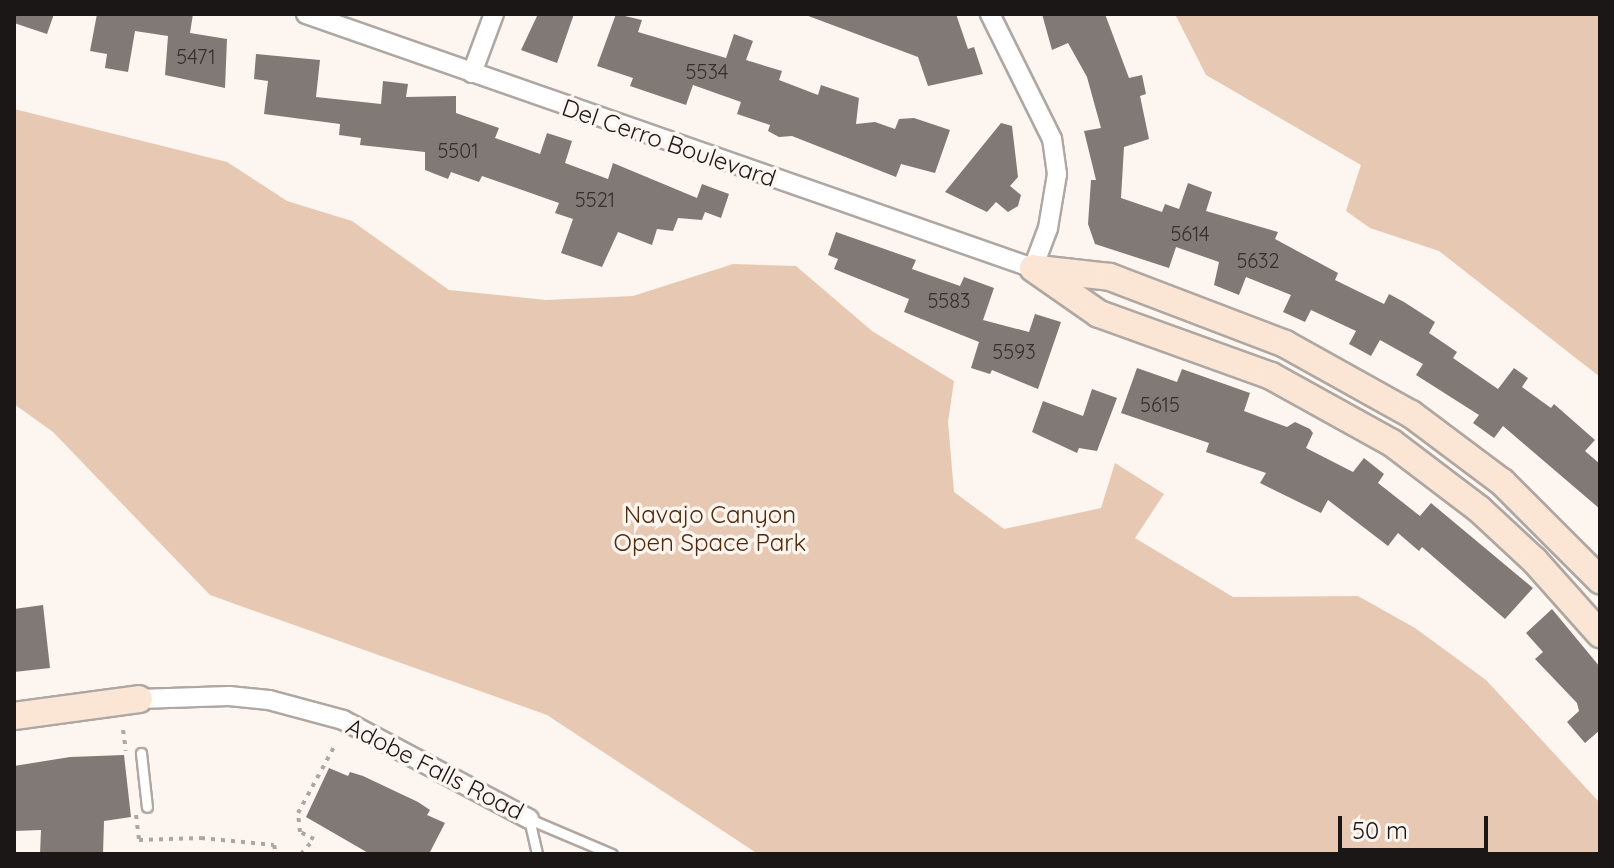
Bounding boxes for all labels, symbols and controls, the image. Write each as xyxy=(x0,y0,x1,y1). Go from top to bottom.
house number: 5471 xyxy=(176,44,216,68)
house number: 5534 xyxy=(686,59,728,83)
street label: Del Cerro Boulevard xyxy=(558,93,780,193)
house number: 5501 xyxy=(437,138,479,162)
house number: 5521 xyxy=(575,187,615,211)
house number: 5614 xyxy=(1170,221,1210,245)
house number: 5632 xyxy=(1236,248,1280,272)
house number: 5583 xyxy=(927,288,971,312)
house number: 5593 xyxy=(992,339,1036,363)
house number: 5615 xyxy=(1140,392,1180,416)
park label: Navajo Canyon Open Space Park xyxy=(614,501,806,557)
street label: Adobe Falls Road xyxy=(341,712,529,826)
scale bar xyxy=(1342,800,1492,850)
text: 50 m xyxy=(1352,815,1408,845)

